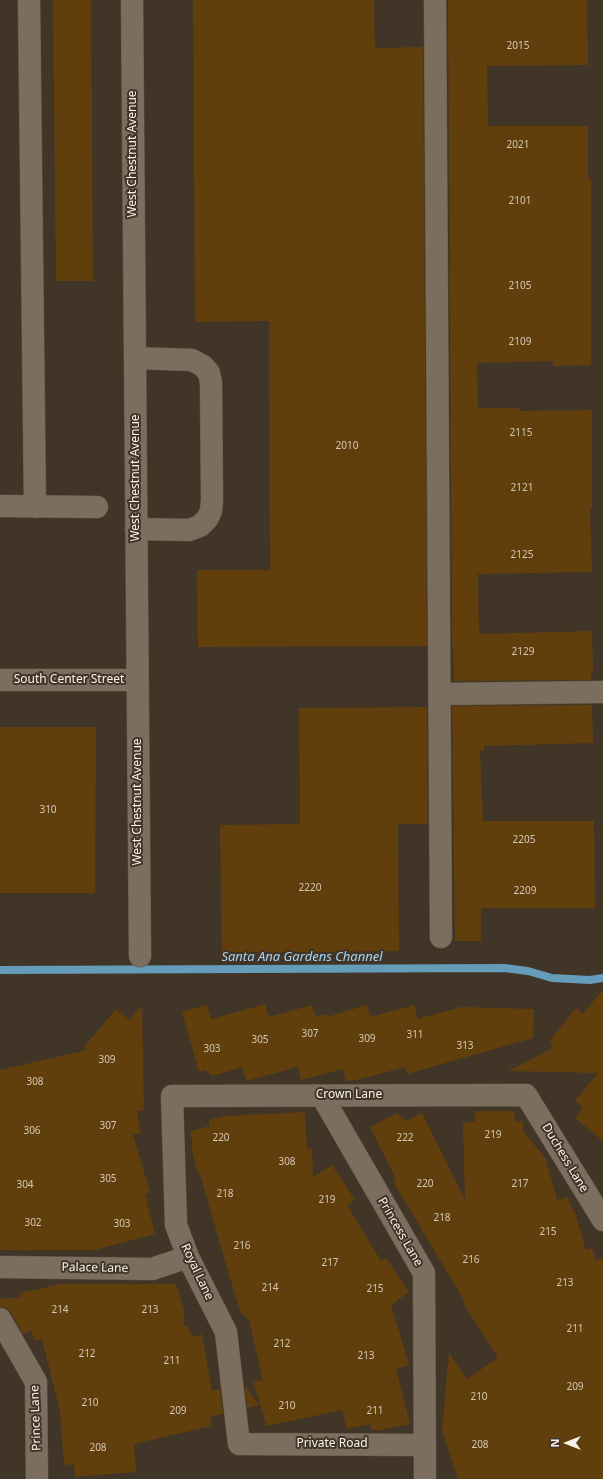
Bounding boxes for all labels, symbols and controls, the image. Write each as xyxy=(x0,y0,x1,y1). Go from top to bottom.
house number: 2015 xyxy=(507,40,529,52)
street label: West Chestnut Avenue xyxy=(126,90,140,218)
house number: 2021 xyxy=(507,139,529,151)
house number: 2101 xyxy=(509,195,531,207)
house number: 2105 xyxy=(509,280,531,292)
house number: 2109 xyxy=(509,336,531,348)
street label: West Chestnut Avenue xyxy=(129,414,143,542)
house number: 2115 xyxy=(510,427,532,439)
house number: 2010 xyxy=(336,440,358,452)
house number: 2121 xyxy=(511,482,533,494)
house number: 2125 xyxy=(511,549,533,561)
house number: 2129 xyxy=(512,646,534,658)
street label: South Center Street xyxy=(14,673,124,687)
street label: West Chestnut Avenue xyxy=(131,738,145,866)
house number: 310 xyxy=(39,804,57,816)
house number: 2205 xyxy=(513,834,535,846)
house number: 2220 xyxy=(299,882,321,894)
house number: 2209 xyxy=(514,885,536,897)
water label: Santa Ana Gardens Channel xyxy=(221,949,383,965)
house number: 307 xyxy=(301,1028,319,1040)
house number: 311 xyxy=(406,1029,424,1041)
house number: 309 xyxy=(358,1033,376,1045)
house number: 305 xyxy=(251,1034,269,1046)
house number: 313 xyxy=(456,1040,474,1052)
house number: 303 xyxy=(203,1043,221,1055)
house number: 309 xyxy=(98,1054,116,1066)
house number: 308 xyxy=(26,1076,44,1088)
street label: Crown Lane xyxy=(316,1088,382,1102)
house number: 307 xyxy=(99,1120,117,1132)
street label: Duchess Lane xyxy=(539,1121,591,1195)
house number: 306 xyxy=(23,1125,41,1137)
house number: 219 xyxy=(484,1129,502,1141)
house number: 220 xyxy=(212,1132,230,1144)
house number: 222 xyxy=(396,1132,414,1144)
house number: 308 xyxy=(278,1156,296,1168)
house number: 305 xyxy=(99,1173,117,1185)
house number: 220 xyxy=(416,1178,434,1190)
house number: 217 xyxy=(511,1178,529,1190)
house number: 304 xyxy=(16,1179,34,1191)
house number: 218 xyxy=(216,1188,234,1200)
house number: 219 xyxy=(318,1194,336,1206)
street label: Princess Lane xyxy=(374,1195,426,1269)
house number: 218 xyxy=(433,1212,451,1224)
house number: 302 xyxy=(24,1217,42,1229)
house number: 303 xyxy=(113,1218,131,1230)
house number: 215 xyxy=(539,1226,557,1238)
house number: 216 xyxy=(233,1240,251,1252)
street label: Royal Lane xyxy=(178,1241,216,1303)
house number: 216 xyxy=(462,1254,480,1266)
house number: 217 xyxy=(321,1257,339,1269)
street label: Palace Lane xyxy=(62,1260,128,1276)
house number: 213 xyxy=(556,1277,574,1289)
house number: 214 xyxy=(261,1282,279,1294)
house number: 215 xyxy=(366,1283,384,1295)
house number: 214 xyxy=(51,1304,69,1316)
house number: 213 xyxy=(141,1304,159,1316)
house number: 211 xyxy=(566,1323,584,1335)
house number: 212 xyxy=(273,1338,291,1350)
house number: 212 xyxy=(78,1348,96,1360)
house number: 213 xyxy=(357,1350,375,1362)
house number: 211 xyxy=(163,1355,181,1367)
house number: 209 xyxy=(566,1381,584,1393)
street label: Prince Lane xyxy=(28,1385,44,1451)
house number: 210 xyxy=(470,1391,488,1403)
house number: 210 xyxy=(81,1397,99,1409)
house number: 210 xyxy=(278,1400,296,1412)
house number: 209 xyxy=(169,1405,187,1417)
house number: 211 xyxy=(366,1405,384,1417)
north arrow xyxy=(547,1423,587,1463)
street label: Private Road xyxy=(296,1437,368,1451)
house number: 208 xyxy=(471,1439,489,1451)
text: N xyxy=(547,1439,562,1447)
house number: 208 xyxy=(89,1442,107,1454)

